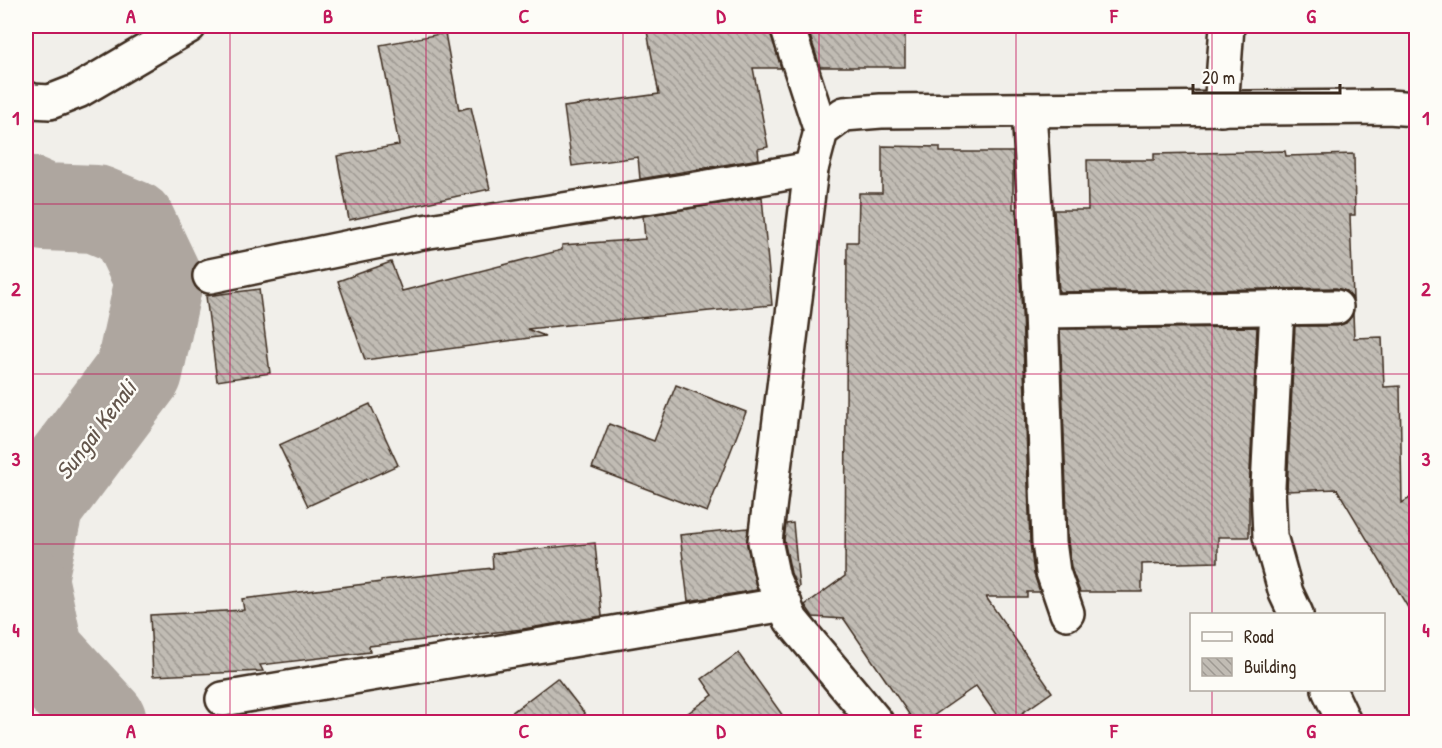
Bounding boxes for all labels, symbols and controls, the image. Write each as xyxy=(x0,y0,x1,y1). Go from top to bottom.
text: A xyxy=(126,2,136,29)
text: B xyxy=(323,2,333,29)
text: C xyxy=(519,2,530,29)
text: D xyxy=(716,2,726,29)
text: E xyxy=(914,2,923,29)
text: F xyxy=(1109,2,1119,29)
text: G xyxy=(1306,2,1316,29)
scale bar xyxy=(1193,57,1340,95)
text: 20 m xyxy=(1202,65,1235,90)
text: 1 xyxy=(12,104,20,131)
text: 1 xyxy=(1422,104,1430,131)
text: 2 xyxy=(11,275,21,302)
text: 2 xyxy=(1421,275,1431,302)
water label: Sungai Kenali xyxy=(47,371,145,486)
text: 3 xyxy=(12,445,21,472)
text: 3 xyxy=(1422,445,1431,472)
legend xyxy=(1190,613,1385,691)
text: 4 xyxy=(12,616,20,643)
text: 4 xyxy=(1422,616,1430,643)
text: Road xyxy=(1244,624,1274,649)
text: Building xyxy=(1244,654,1296,679)
text: A xyxy=(126,717,136,744)
text: B xyxy=(323,717,333,744)
text: C xyxy=(519,717,530,744)
text: D xyxy=(716,717,726,744)
text: E xyxy=(914,717,923,744)
text: F xyxy=(1109,717,1119,744)
text: G xyxy=(1306,717,1316,744)

